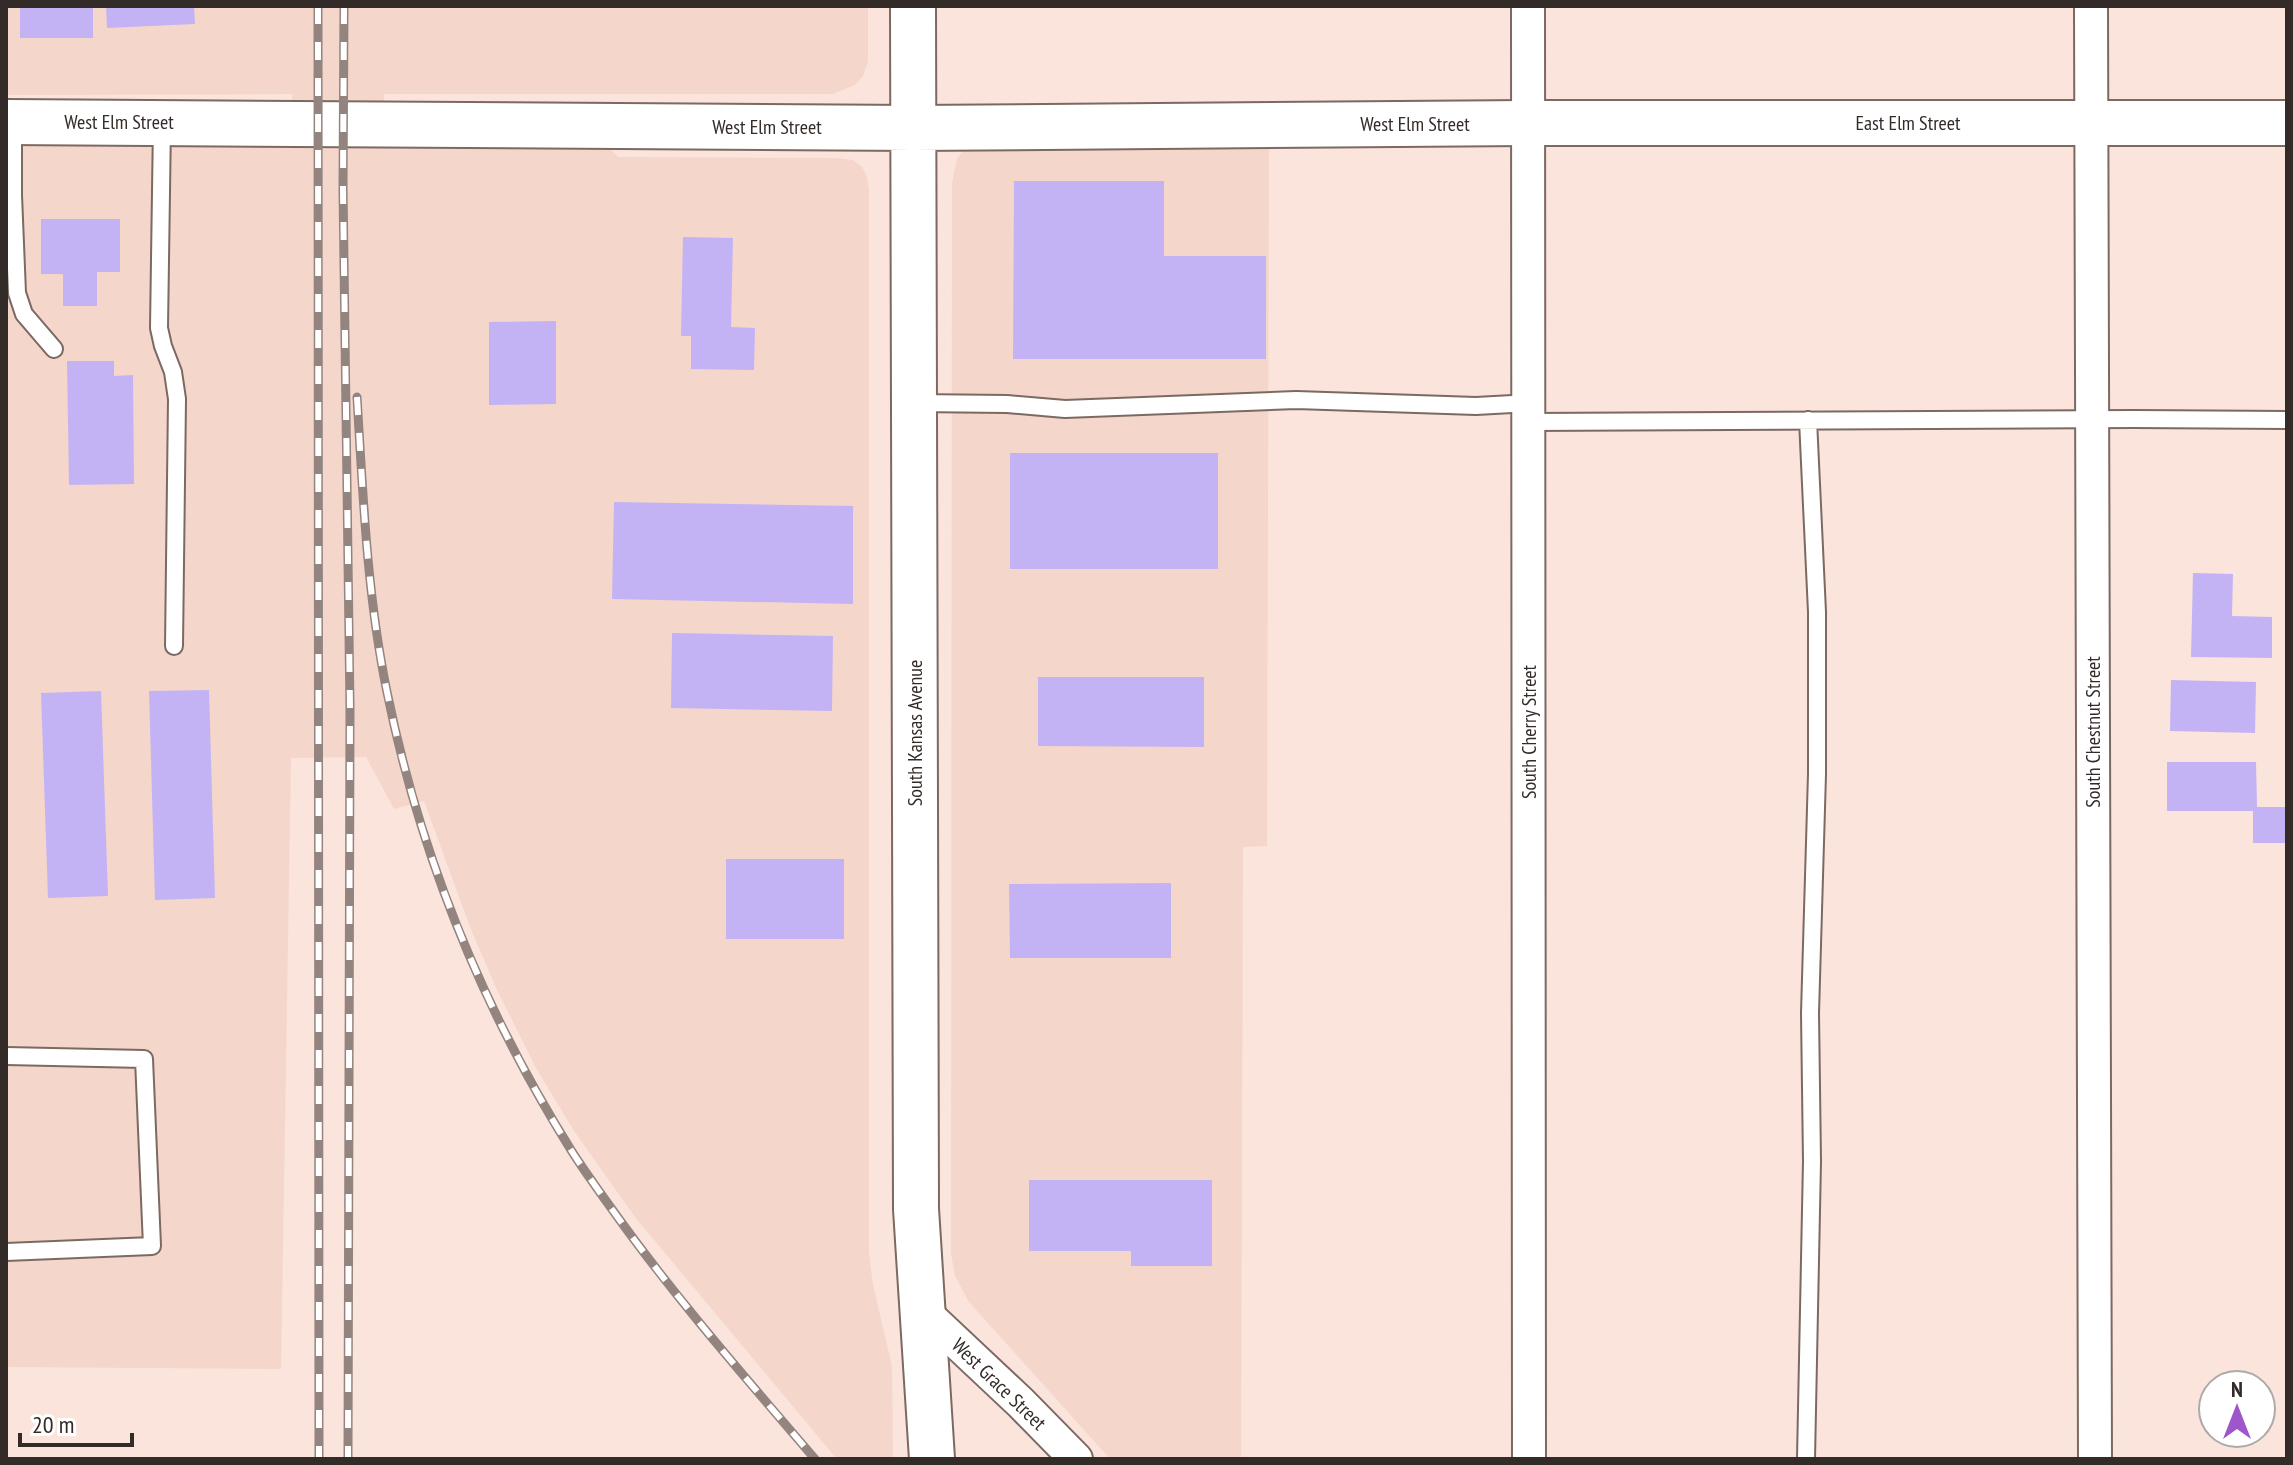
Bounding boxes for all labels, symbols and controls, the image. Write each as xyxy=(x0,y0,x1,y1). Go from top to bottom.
street label: West Elm Street xyxy=(64,109,174,135)
street label: East Elm Street xyxy=(1856,110,1961,136)
street label: West Elm Street xyxy=(1360,111,1470,137)
street label: West Elm Street xyxy=(712,114,822,140)
street label: South Chestnut Street xyxy=(2080,656,2106,808)
street label: South Kansas Avenue xyxy=(902,660,928,806)
street label: South Cherry Street xyxy=(1516,664,1542,799)
street label: West Grace Street xyxy=(946,1332,1052,1436)
north arrow xyxy=(2197,1369,2277,1449)
text: N xyxy=(2231,1375,2243,1403)
scale bar xyxy=(20,1397,132,1447)
text: 20 m xyxy=(32,1409,74,1440)

